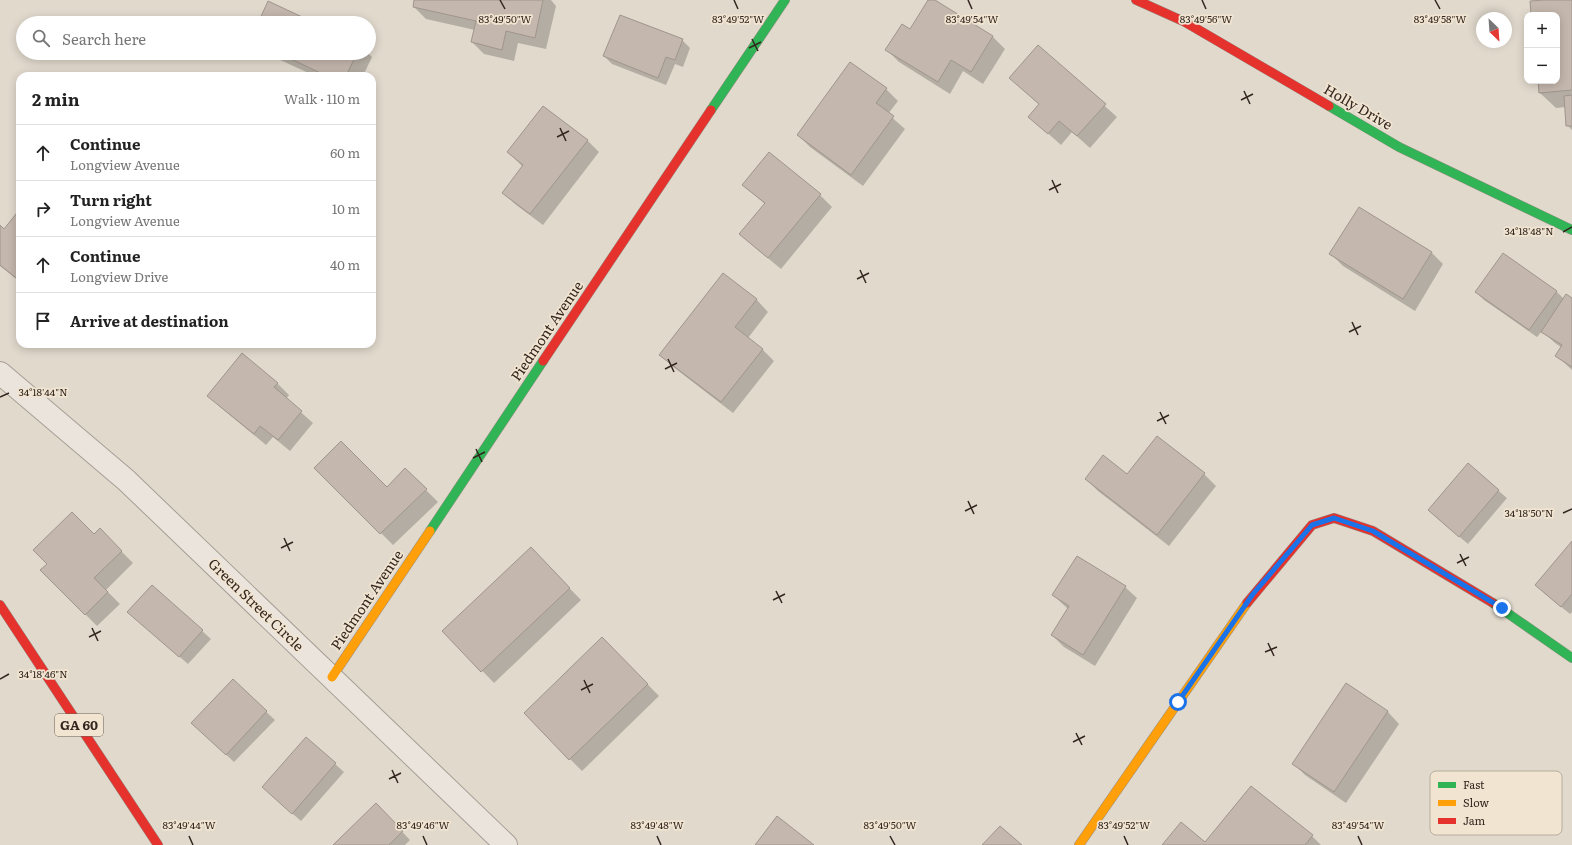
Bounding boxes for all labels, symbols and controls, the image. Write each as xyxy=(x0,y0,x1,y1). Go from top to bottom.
text: 83°49'50"W xyxy=(479,11,532,26)
text: 83°49'52"W xyxy=(712,11,764,26)
text: 83°49'54"W xyxy=(946,11,998,26)
text: 83°49'56"W xyxy=(1180,11,1232,26)
text: 83°49'58"W xyxy=(1414,11,1466,26)
north arrow xyxy=(1476,12,1512,48)
map controls xyxy=(1524,12,1560,84)
button: + xyxy=(1524,12,1560,48)
search box xyxy=(16,16,376,60)
icon: search xyxy=(30,27,52,49)
text: Search here xyxy=(62,27,146,50)
button: − xyxy=(1524,48,1560,84)
street label: Holly Drive xyxy=(1321,78,1396,134)
text: 2 min xyxy=(32,86,80,111)
text: Walk · 110 m xyxy=(284,89,360,108)
text: Continue xyxy=(70,132,140,155)
icon: ahead xyxy=(32,142,54,164)
text: 60 m xyxy=(330,143,360,162)
text: Longview Avenue xyxy=(70,155,180,174)
text: Turn right xyxy=(70,188,152,211)
icon: right xyxy=(32,198,54,220)
text: 10 m xyxy=(332,199,360,218)
text: Longview Avenue xyxy=(70,211,180,230)
text: 34°18'48"N xyxy=(1504,223,1554,238)
text: Continue xyxy=(70,244,140,267)
icon: ahead xyxy=(32,254,54,276)
text: 40 m xyxy=(330,255,360,274)
text: Longview Drive xyxy=(70,267,168,286)
street label: Piedmont Avenue xyxy=(505,276,587,384)
text: Arrive at destination xyxy=(70,309,229,332)
icon: arrive xyxy=(32,310,54,332)
text: 34°18'44"N xyxy=(18,384,68,399)
text: 34°18'50"N xyxy=(1505,505,1553,520)
street label: Piedmont Avenue xyxy=(325,545,407,653)
street label: Green Street Circle xyxy=(204,553,309,655)
route end xyxy=(1493,599,1511,617)
text: 34°18'46"N xyxy=(19,666,68,681)
route start xyxy=(1169,693,1187,711)
road number: GA 60 xyxy=(55,714,103,736)
legend xyxy=(1430,771,1562,835)
text: Fast xyxy=(1463,776,1485,792)
text: Slow xyxy=(1463,794,1489,810)
text: Jam xyxy=(1463,812,1486,828)
text: 83°49'44"W xyxy=(162,817,216,832)
text: 83°49'46"W xyxy=(397,817,450,832)
text: 83°49'48"W xyxy=(630,817,684,832)
text: 83°49'50"W xyxy=(864,817,917,832)
text: 83°49'52"W xyxy=(1098,817,1150,832)
text: 83°49'54"W xyxy=(1332,817,1384,832)

